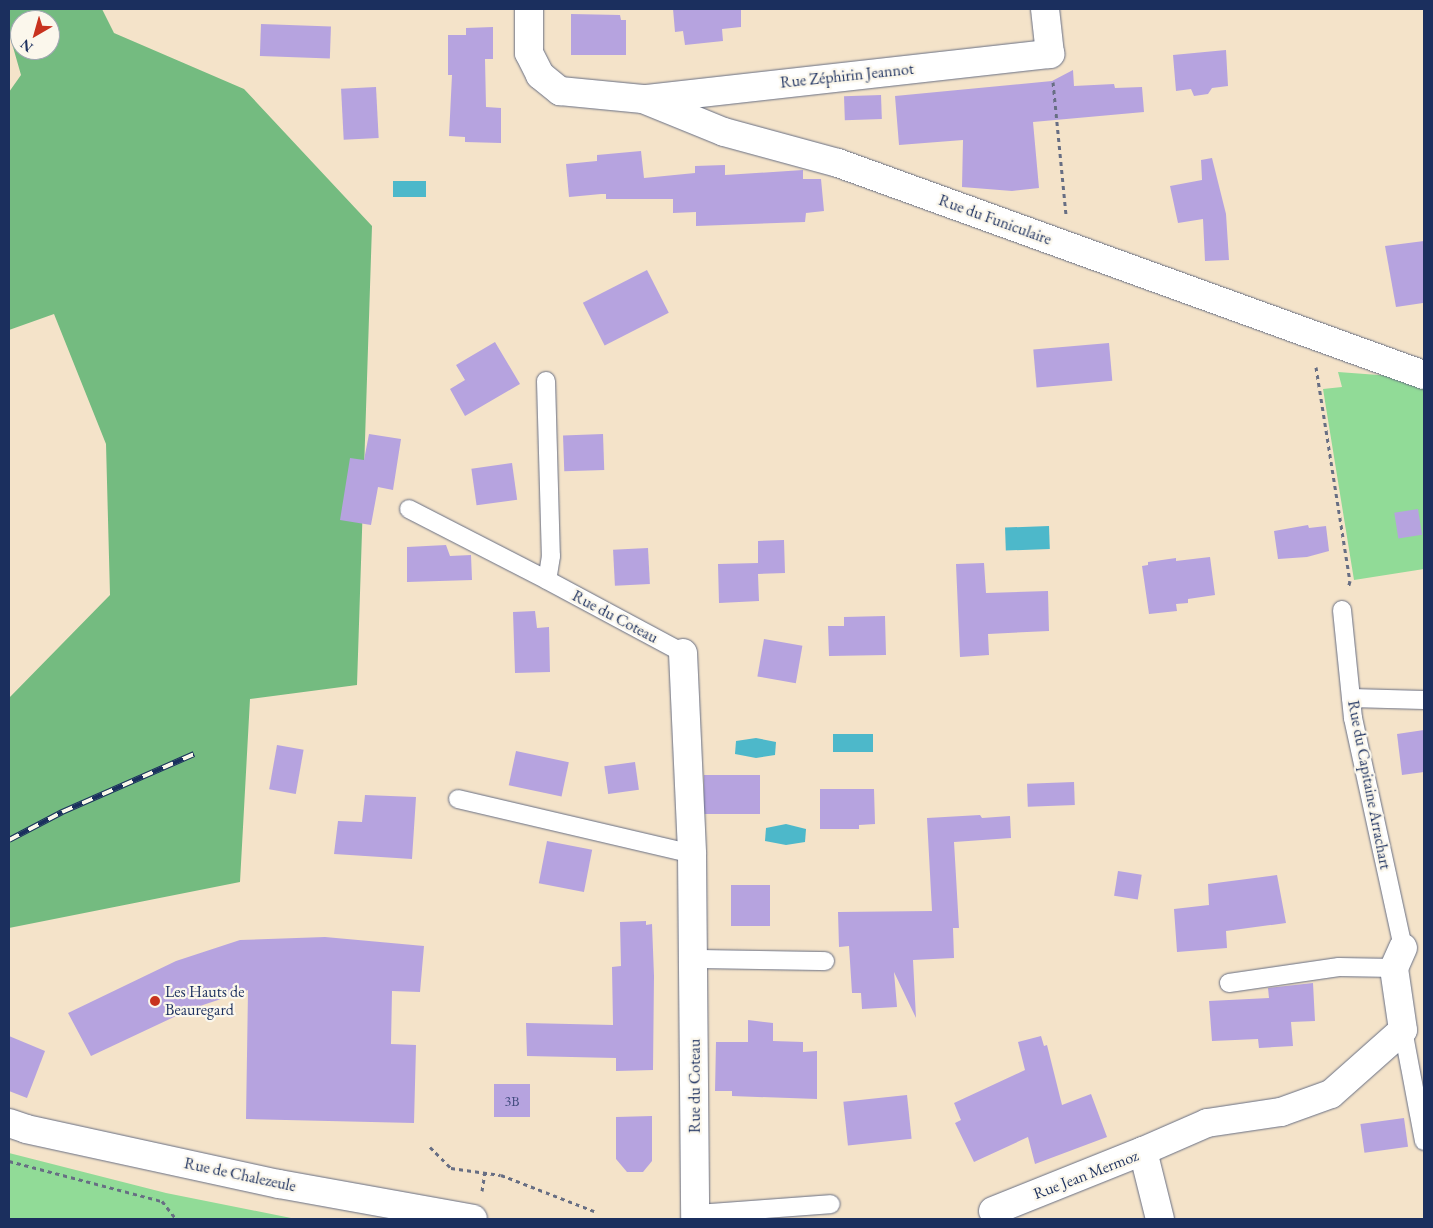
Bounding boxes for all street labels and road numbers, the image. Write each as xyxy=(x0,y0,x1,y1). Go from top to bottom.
street label: Rue Zéphirin Jeannot xyxy=(779,59,915,93)
street label: Rue du Funiculaire xyxy=(936,191,1054,249)
street label: Rue du Coteau xyxy=(569,586,661,648)
street label: Rue du Capitaine Arrachart xyxy=(1343,699,1395,871)
street label: Rue du Coteau xyxy=(685,1039,705,1133)
street label: Rue Jean Mermoz xyxy=(1031,1146,1141,1204)
street label: Rue de Chalezeule xyxy=(182,1154,298,1196)

